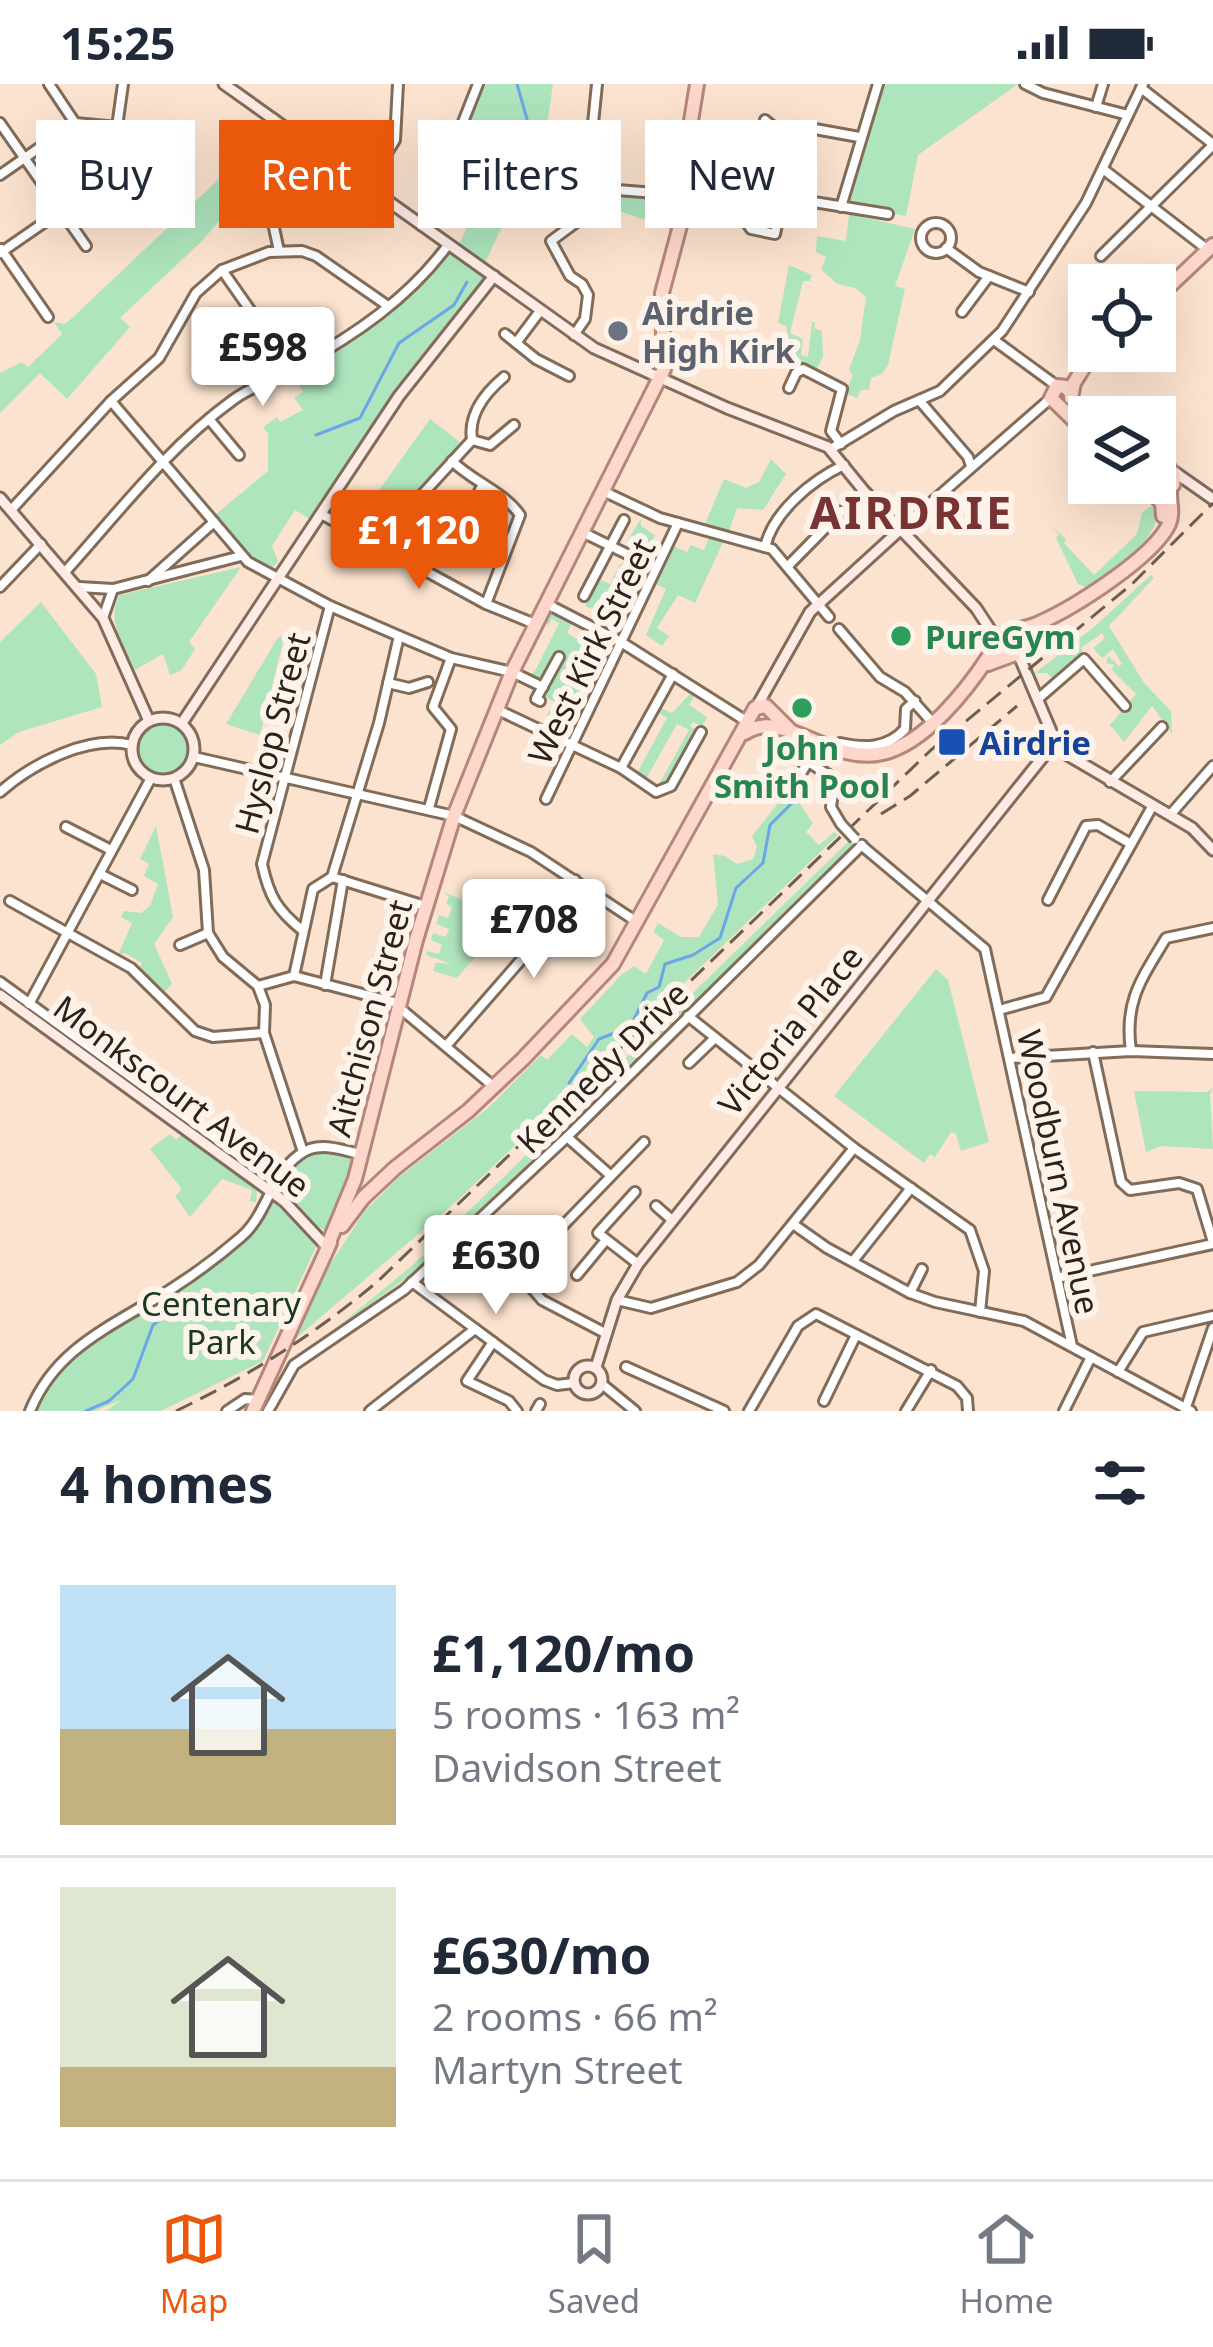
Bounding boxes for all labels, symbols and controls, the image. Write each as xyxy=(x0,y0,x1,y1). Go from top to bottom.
text: 15:25 xyxy=(60,12,176,73)
chip: Buy xyxy=(36,120,195,228)
chip: Rent xyxy=(219,120,394,228)
chip: Filters xyxy=(418,120,621,228)
chip: New xyxy=(645,120,817,228)
map controls xyxy=(1068,264,1176,504)
button: locate xyxy=(1068,264,1176,372)
place label: Airdrie High Kirk xyxy=(642,290,796,373)
pin: £598 xyxy=(192,307,334,409)
marker: Airdrie High Kirk xyxy=(605,318,631,344)
text: £598 xyxy=(218,319,308,372)
button: layers xyxy=(1068,396,1176,504)
district label: AIRDRIE xyxy=(810,481,1014,542)
pin: £1,120 xyxy=(321,490,517,592)
text: £1,120 xyxy=(358,502,480,555)
street label: West Kirk Street xyxy=(517,531,665,771)
place label: PureGym xyxy=(925,614,1076,659)
marker: PureGym xyxy=(888,623,914,649)
street label: Hyslop Street xyxy=(224,627,320,839)
marker: John Smith Pool xyxy=(789,695,815,721)
place label: Airdrie xyxy=(979,720,1091,765)
place label: John Smith Pool xyxy=(714,725,890,808)
marker: Airdrie xyxy=(936,726,968,758)
pin: £708 xyxy=(463,879,605,981)
text: £708 xyxy=(489,891,579,944)
street label: Aitchison Street xyxy=(316,895,422,1141)
street label: Victoria Place xyxy=(707,936,873,1124)
street label: Kennedy Drive xyxy=(506,971,698,1163)
street label: Monkscourt Avenue xyxy=(45,985,319,1207)
street label: Woodburn Avenue xyxy=(1007,1026,1111,1318)
pin: £630 xyxy=(425,1215,567,1317)
text: £630 xyxy=(451,1227,541,1280)
park label: Centenary Park xyxy=(141,1281,301,1364)
text: 4 homes xyxy=(60,1448,273,1518)
icon: filters xyxy=(1087,1450,1153,1516)
text: £1,120/mo xyxy=(432,1617,695,1687)
icon: home xyxy=(156,1633,300,1777)
text: 5 rooms · 163 m² xyxy=(432,1687,740,1740)
text: Davidson Street xyxy=(432,1740,722,1793)
text: £630/mo xyxy=(432,1919,651,1989)
icon: home xyxy=(156,1935,300,2079)
text: 2 rooms · 66 m² xyxy=(432,1989,718,2042)
text: Martyn Street xyxy=(432,2042,682,2095)
tab: Map xyxy=(160,2206,228,2323)
tab: Saved xyxy=(548,2206,640,2323)
tab: Home xyxy=(959,2206,1053,2323)

